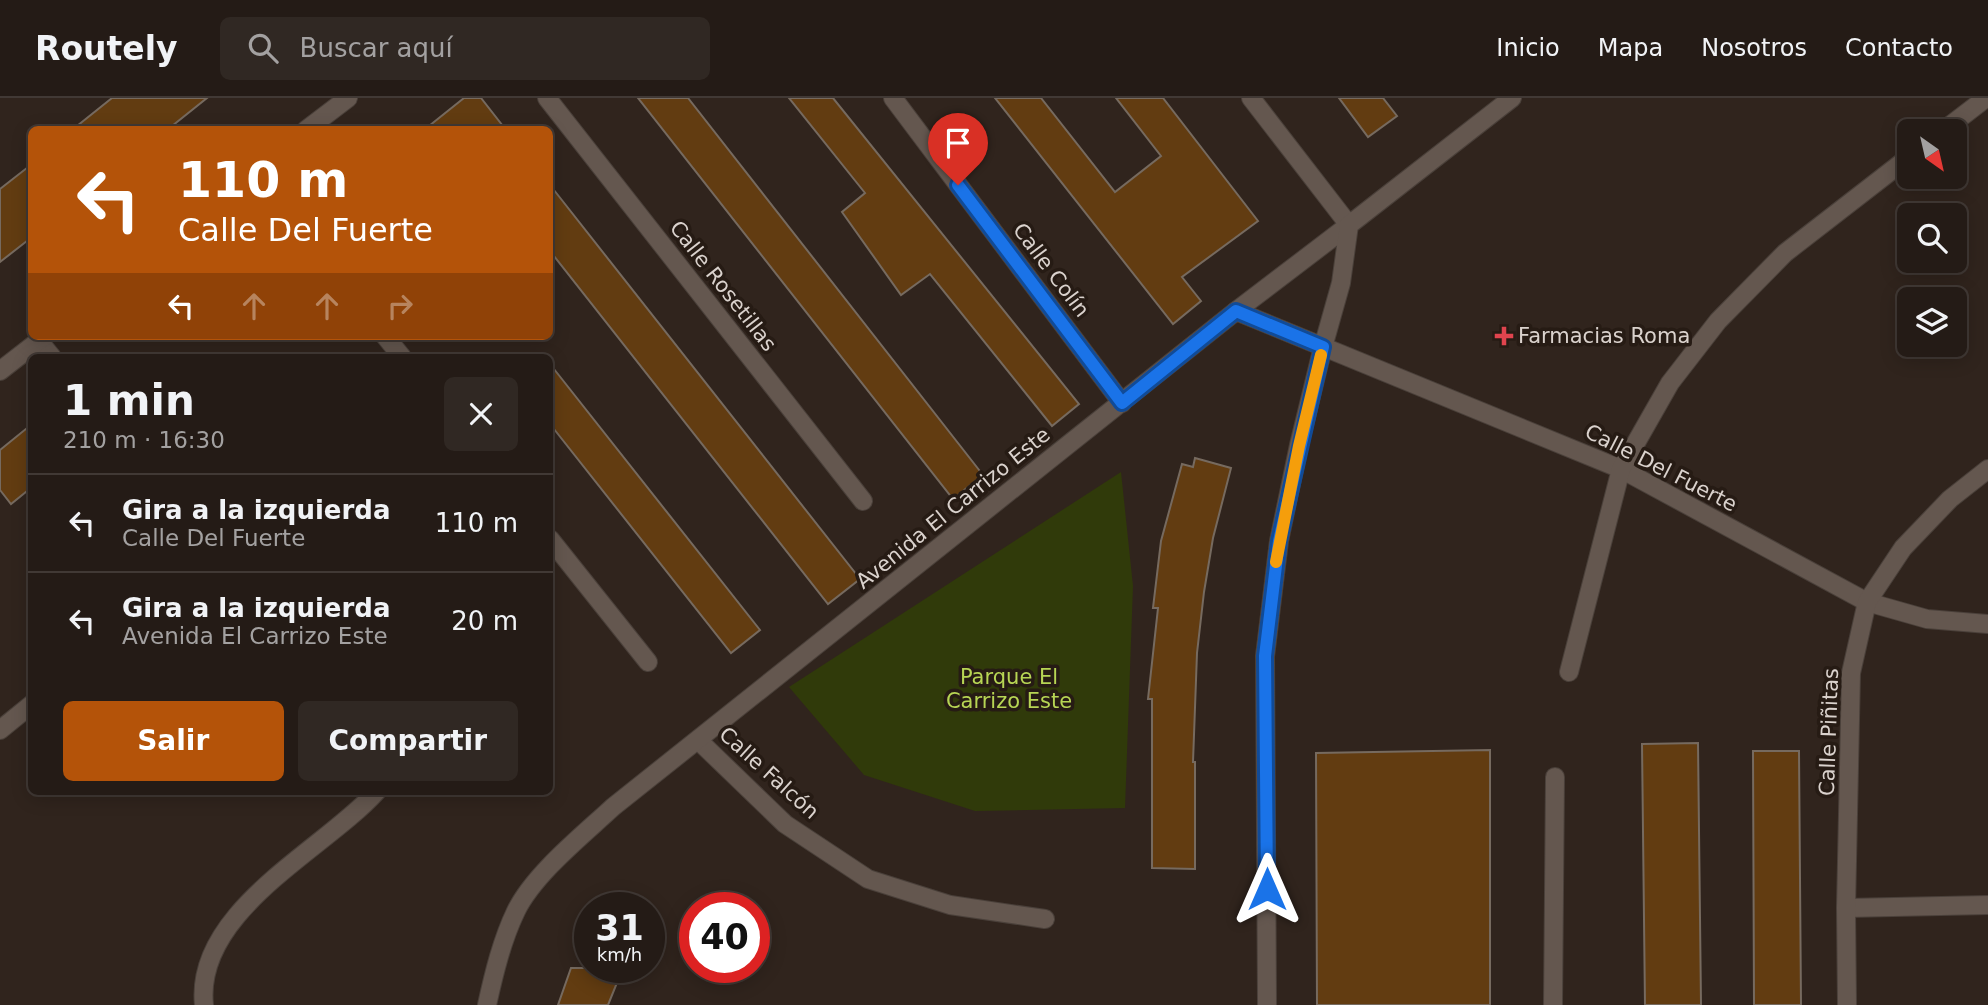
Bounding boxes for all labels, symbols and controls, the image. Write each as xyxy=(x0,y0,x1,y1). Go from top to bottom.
search box xyxy=(220,17,710,80)
text: Routely xyxy=(35,29,178,68)
icon: search xyxy=(244,29,282,67)
text: Buscar aquí xyxy=(300,33,453,63)
text: Inicio xyxy=(1496,34,1560,62)
text: Mapa xyxy=(1598,34,1663,62)
text: Nosotros xyxy=(1701,34,1807,62)
text: Contacto xyxy=(1845,34,1953,62)
pin xyxy=(928,113,988,185)
north arrow xyxy=(1897,119,1967,189)
map controls xyxy=(1897,119,1967,357)
icon: arrive xyxy=(939,124,977,162)
text: 110 m xyxy=(178,152,348,209)
icon: left xyxy=(63,154,154,245)
button: search xyxy=(1897,203,1967,273)
text: Calle Del Fuerte xyxy=(178,211,433,249)
street label: Calle Rosetillas xyxy=(665,216,781,356)
street label: Calle Colín xyxy=(1008,218,1094,322)
icon: left xyxy=(162,287,200,325)
icon: ahead xyxy=(235,287,273,325)
icon: ahead xyxy=(308,287,346,325)
icon: right xyxy=(381,287,419,325)
button: layers xyxy=(1897,287,1967,357)
place label: Farmacias Roma xyxy=(1518,324,1690,348)
marker: Farmacias Roma xyxy=(1496,328,1512,344)
text: 1 min xyxy=(63,376,195,425)
button: close xyxy=(444,377,518,451)
street label: Calle Del Fuerte xyxy=(1581,419,1741,517)
street label: Avenida El Carrizo Este xyxy=(851,422,1055,594)
text: 210 m · 16:30 xyxy=(63,427,225,453)
text: Gira a la izquierda xyxy=(122,495,390,525)
icon: left xyxy=(63,504,101,542)
text: 110 m xyxy=(435,508,518,538)
text: Calle Del Fuerte xyxy=(122,525,305,551)
text: Gira a la izquierda xyxy=(122,593,390,623)
icon: left xyxy=(63,602,101,640)
text: 20 m xyxy=(451,606,518,636)
text: Avenida El Carrizo Este xyxy=(122,623,388,649)
park label: Parque El Carrizo Este xyxy=(946,665,1072,713)
street label: Calle Piñitas xyxy=(1815,668,1843,796)
button: Salir xyxy=(63,701,284,781)
button: Compartir xyxy=(298,701,518,781)
street label: Calle Falcón xyxy=(714,722,824,824)
position arrow xyxy=(1230,852,1304,926)
speed limit sign: 40 xyxy=(679,892,770,983)
text: 31 xyxy=(595,908,644,948)
text: km/h xyxy=(597,944,642,965)

